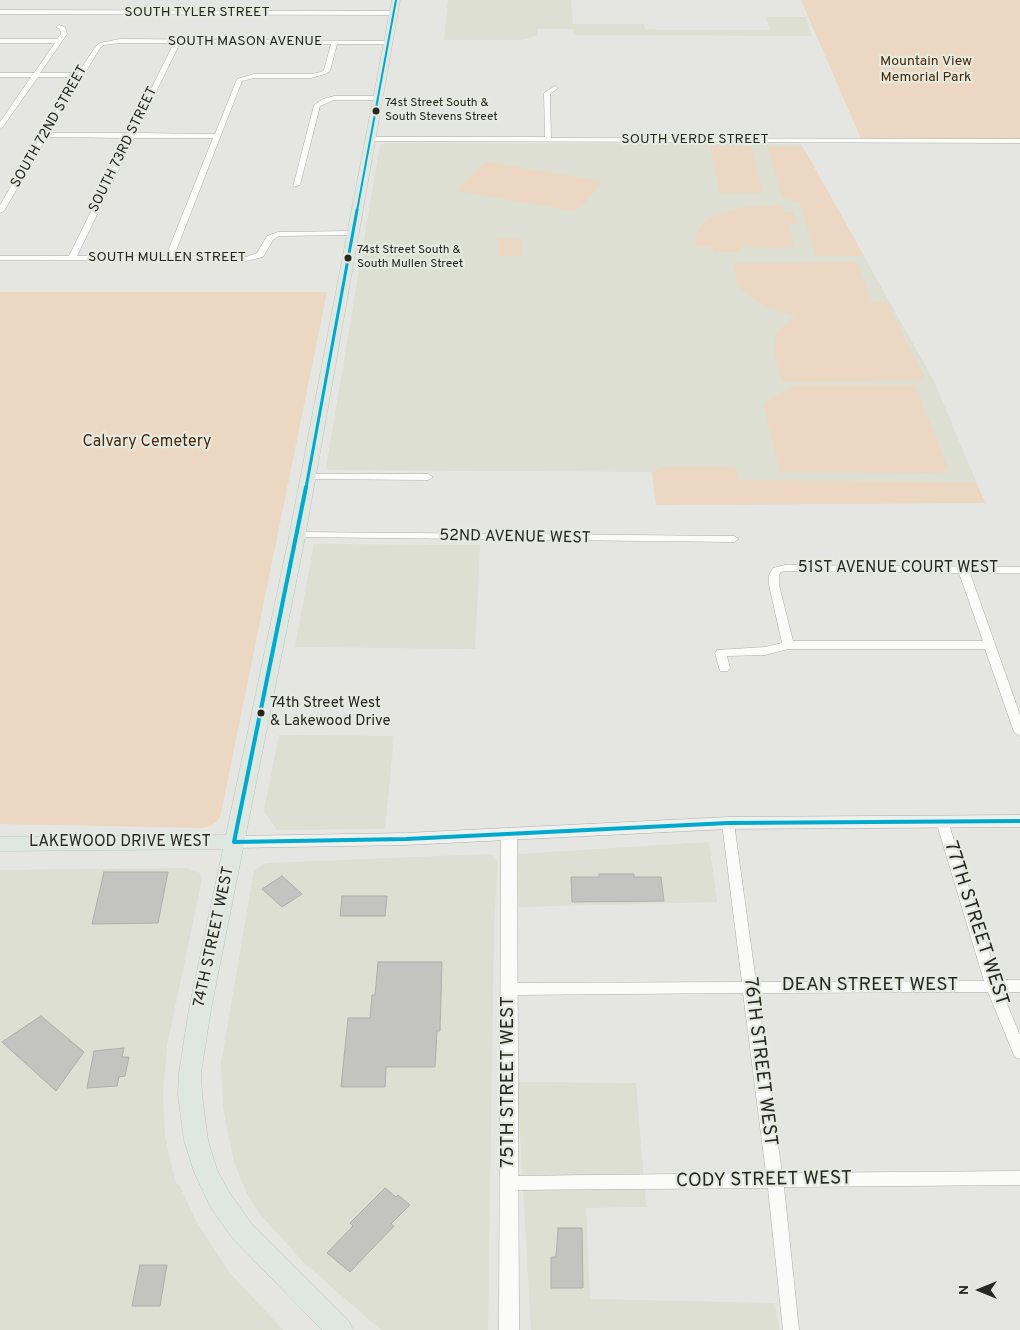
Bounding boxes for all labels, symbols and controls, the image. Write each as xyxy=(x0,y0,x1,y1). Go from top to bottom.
street label: SOUTH TYLER STREET xyxy=(124,5,270,21)
street label: SOUTH MASON AVENUE xyxy=(168,34,322,50)
park label: Mountain View Memorial Park xyxy=(880,54,972,86)
street label: SOUTH 72ND STREET xyxy=(8,63,92,191)
street label: SOUTH 73RD STREET xyxy=(86,85,162,215)
place label: 74st Street South & South Stevens Street xyxy=(385,97,498,125)
marker: 74st Street South & South Stevens Street xyxy=(371,106,381,116)
street label: SOUTH VERDE STREET xyxy=(621,132,769,148)
place label: 74st Street South & South Mullen Street xyxy=(357,244,463,272)
street label: SOUTH MULLEN STREET xyxy=(88,250,246,266)
marker: 74st Street South & South Mullen Street xyxy=(343,253,353,263)
park label: Calvary Cemetery xyxy=(83,433,211,453)
street label: 52ND AVENUE WEST xyxy=(439,527,591,549)
street label: 51ST AVENUE COURT WEST xyxy=(798,559,998,579)
place label: 74th Street West & Lakewood Drive xyxy=(270,695,391,730)
marker: 74th Street West & Lakewood Drive xyxy=(256,708,266,718)
street label: LAKEWOOD DRIVE WEST xyxy=(29,833,211,853)
street label: 77TH STREET WEST xyxy=(938,839,1012,1009)
street label: 74TH STREET WEST xyxy=(191,865,239,1009)
street label: DEAN STREET WEST xyxy=(782,975,958,997)
street label: 76TH STREET WEST xyxy=(737,976,781,1148)
street label: 75TH STREET WEST xyxy=(498,996,520,1168)
street label: CODY STREET WEST xyxy=(676,1168,852,1194)
north arrow xyxy=(955,1265,1005,1315)
text: N xyxy=(956,1285,973,1295)

